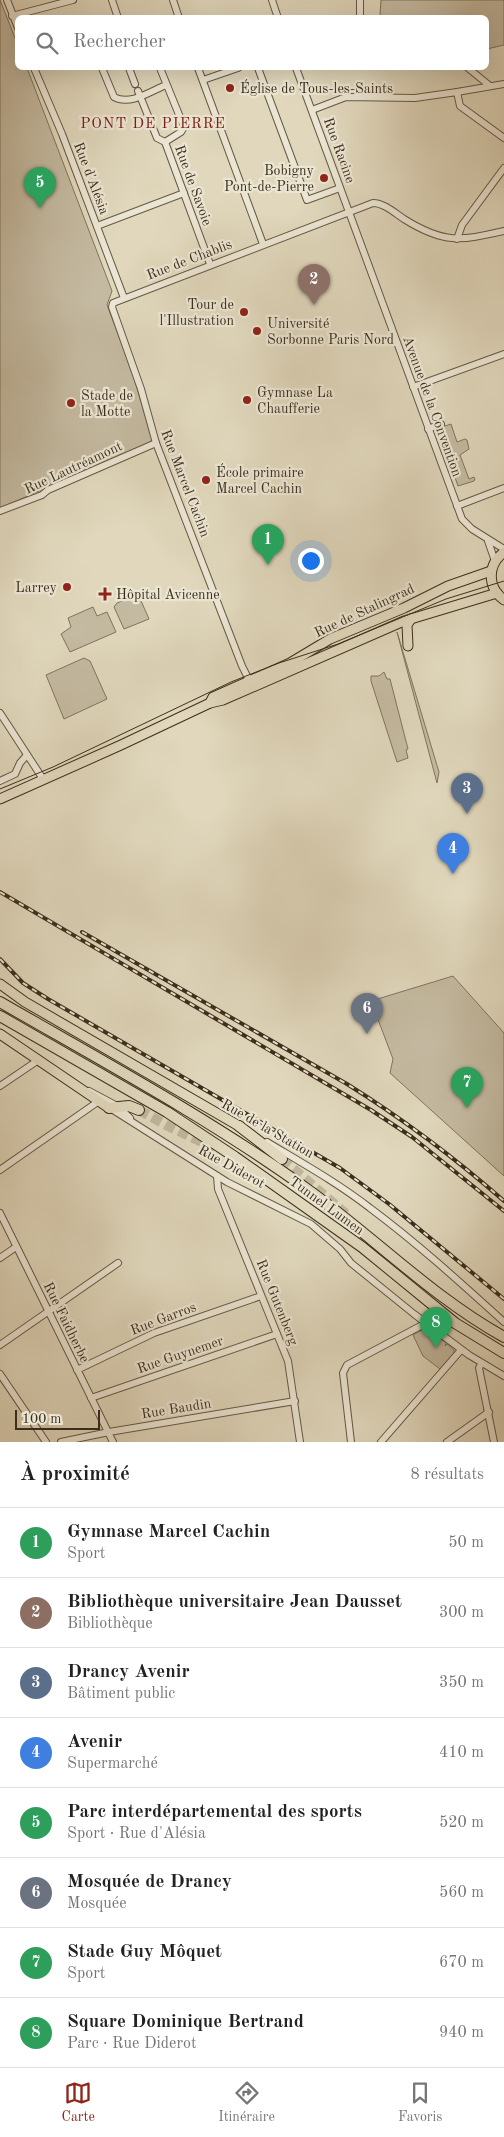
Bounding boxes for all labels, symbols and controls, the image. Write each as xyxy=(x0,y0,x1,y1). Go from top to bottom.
search box xyxy=(15,15,489,70)
icon: search xyxy=(33,29,61,57)
text: Rechercher xyxy=(73,33,166,52)
place label: Église de Tous-les-Saints xyxy=(240,79,393,96)
marker: Église de Tous-les-Saints xyxy=(224,82,236,94)
street label: Rue Racine xyxy=(321,116,357,185)
district label: PONT DE PIERRE xyxy=(80,117,226,132)
street label: Rue d'Alésia xyxy=(71,140,111,217)
street label: Rue de Savoie xyxy=(172,143,214,227)
place label: Bobigny Pont-de-Pierre xyxy=(224,164,315,194)
pin: 5 xyxy=(24,167,56,208)
marker: Bobigny Pont-de-Pierre xyxy=(318,172,330,184)
street label: Rue de Chablis xyxy=(145,237,234,283)
pin: 2 xyxy=(298,264,330,305)
place label: Tour de l'Illustration xyxy=(159,298,234,328)
marker: Tour de l'Illustration xyxy=(238,306,250,318)
place label: Université Sorbonne Paris Nord xyxy=(267,317,394,347)
marker: Université Sorbonne Paris Nord xyxy=(251,325,263,337)
street label: Avenue de la Convention xyxy=(400,334,464,479)
place label: Gymnase La Chaufferie xyxy=(257,386,333,416)
place label: Stade de la Motte xyxy=(81,389,133,419)
marker: Gymnase La Chaufferie xyxy=(241,394,253,406)
marker: Stade de la Motte xyxy=(65,397,77,409)
street label: Rue Marcel Cachin xyxy=(158,428,212,539)
street label: Rue Lautréamont xyxy=(22,439,125,497)
place label: École primaire Marcel Cachin xyxy=(216,463,304,496)
marker: École primaire Marcel Cachin xyxy=(200,474,212,486)
pin: 1 xyxy=(252,524,284,565)
your location xyxy=(298,548,324,574)
place label: Larrey xyxy=(15,581,58,595)
marker: Larrey xyxy=(61,581,73,593)
street label: Rue de Stalingrad xyxy=(312,582,417,640)
marker: Hôpital Avicenne xyxy=(98,587,112,601)
place label: Hôpital Avicenne xyxy=(116,588,220,602)
pin: 3 xyxy=(451,773,483,814)
pin: 4 xyxy=(437,833,469,874)
pin: 6 xyxy=(351,993,383,1034)
pin: 7 xyxy=(451,1067,483,1108)
street label: Rue de la Station xyxy=(219,1097,316,1161)
street label: Rue Diderot xyxy=(196,1143,267,1191)
street label: Tunnel Lumen xyxy=(286,1174,367,1238)
street label: Rue Gutenberg xyxy=(253,1257,301,1348)
street label: Rue Faidherbe xyxy=(41,1280,92,1365)
street label: Rue Garros xyxy=(128,1300,198,1338)
pin: 8 xyxy=(420,1307,452,1348)
street label: Rue Guynemer xyxy=(135,1334,225,1376)
street label: Rue Baudin xyxy=(140,1396,213,1421)
scale bar xyxy=(15,1407,100,1430)
text: 100 m xyxy=(22,1412,61,1426)
text: À proximité xyxy=(20,1464,130,1485)
text: 8 résultats xyxy=(410,1467,484,1483)
text: Gymnase Marcel Cachin xyxy=(67,1523,270,1542)
text: 1 xyxy=(31,1535,41,1551)
text: 50 m xyxy=(448,1535,484,1551)
text: Sport xyxy=(67,1546,105,1562)
text: Bibliothèque universitaire Jean Dausset xyxy=(67,1593,402,1612)
text: 2 xyxy=(31,1605,41,1621)
text: 300 m xyxy=(439,1605,484,1621)
text: Bibliothèque xyxy=(67,1616,153,1632)
text: Drancy Avenir xyxy=(67,1663,190,1682)
text: 3 xyxy=(31,1675,41,1691)
text: 350 m xyxy=(439,1675,484,1691)
text: Bâtiment public xyxy=(67,1686,175,1702)
text: Avenir xyxy=(67,1733,122,1752)
text: 4 xyxy=(31,1745,41,1761)
text: 410 m xyxy=(439,1745,484,1761)
text: Supermarché xyxy=(67,1756,158,1772)
text: Parc interdépartemental des sports xyxy=(67,1803,362,1822)
text: 5 xyxy=(31,1815,41,1831)
text: 520 m xyxy=(439,1815,484,1831)
text: Sport · Rue d'Alésia xyxy=(67,1826,206,1842)
text: Mosquée de Drancy xyxy=(67,1873,232,1892)
text: 6 xyxy=(31,1885,41,1901)
text: 560 m xyxy=(439,1885,484,1901)
text: Mosquée xyxy=(67,1896,127,1912)
text: Stade Guy Môquet xyxy=(67,1943,222,1962)
text: 7 xyxy=(31,1955,41,1971)
text: 670 m xyxy=(439,1955,484,1971)
text: Sport xyxy=(67,1966,105,1982)
text: Square Dominique Bertrand xyxy=(67,2013,304,2032)
text: 8 xyxy=(31,2025,41,2041)
text: 940 m xyxy=(439,2025,484,2041)
text: Parc · Rue Diderot xyxy=(67,2036,197,2052)
tab: Carte xyxy=(62,2079,95,2126)
tab: Itinéraire xyxy=(218,2079,275,2126)
tab: Favoris xyxy=(398,2079,442,2126)

